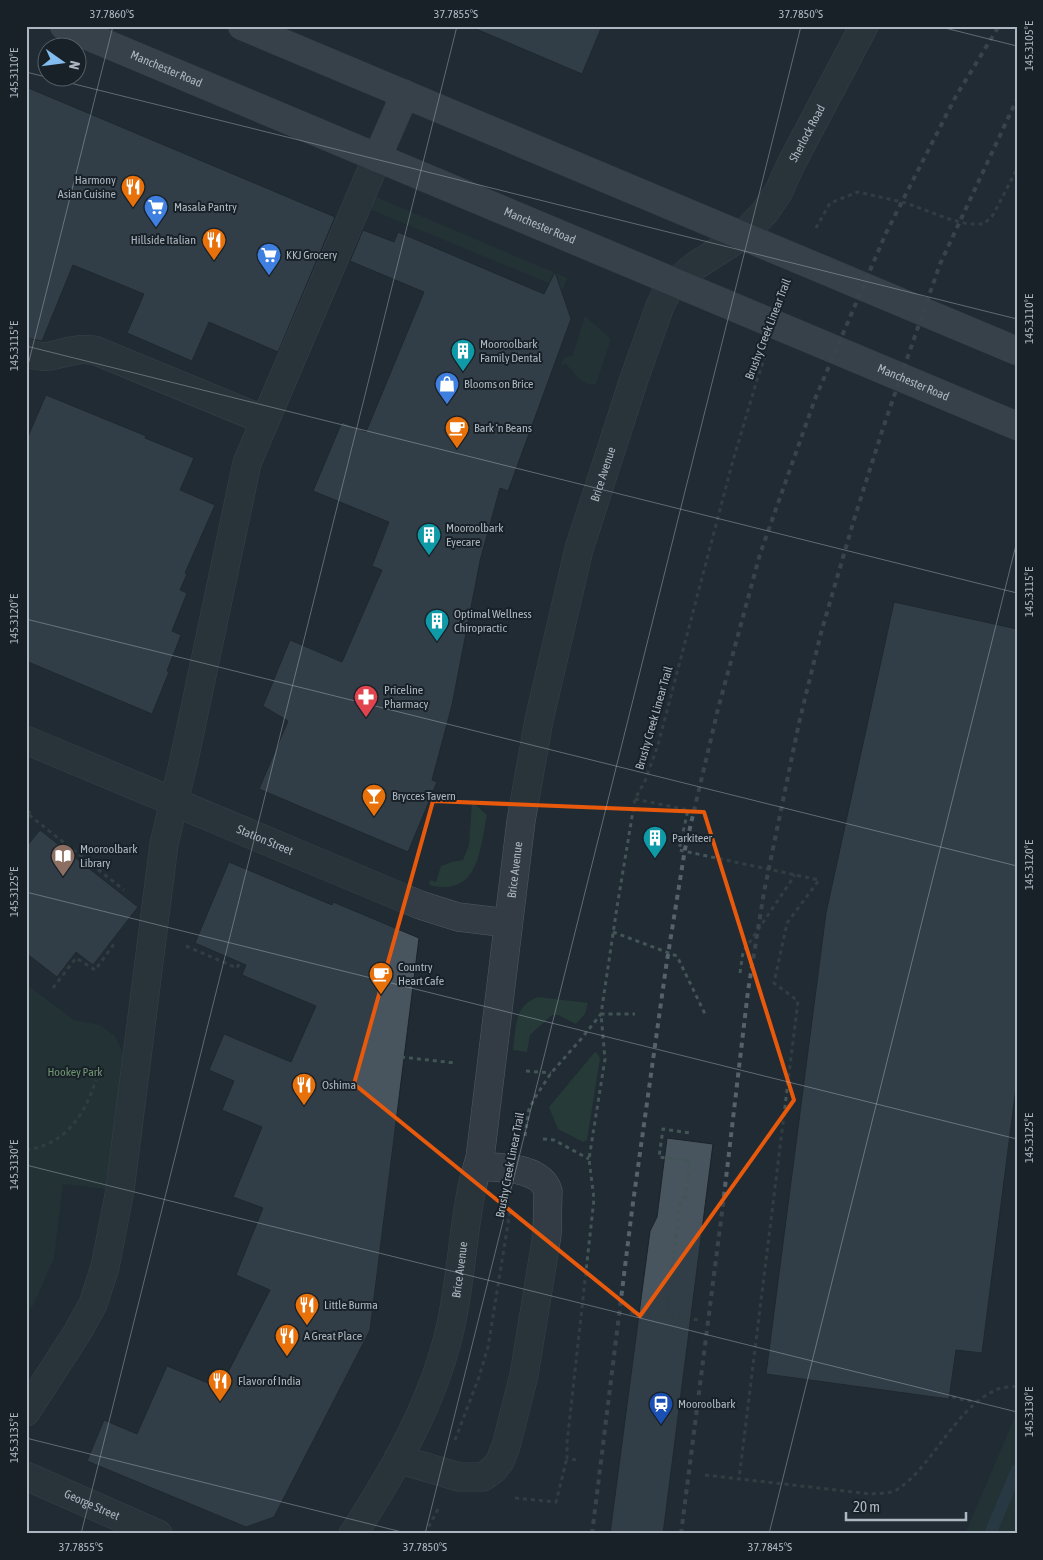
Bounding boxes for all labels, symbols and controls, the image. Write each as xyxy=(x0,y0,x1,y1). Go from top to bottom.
text: 37.7860°S xyxy=(90,7,134,21)
text: 37.7855°S xyxy=(434,7,478,21)
text: 37.7850°S xyxy=(779,7,823,21)
text: 145.3105°E xyxy=(1022,21,1036,71)
north arrow xyxy=(38,38,88,88)
text: 145.3110°E xyxy=(7,48,21,98)
street label: Manchester Road xyxy=(128,48,204,90)
text: N xyxy=(66,59,83,71)
street label: Sherlock Road xyxy=(786,102,828,164)
place label: Harmony Asian Cuisine xyxy=(58,173,116,201)
restaurant icon: Harmony Asian Cuisine xyxy=(120,174,146,208)
supermarket icon: Masala Pantry xyxy=(143,194,169,228)
place label: Masala Pantry xyxy=(174,200,237,214)
street label: Manchester Road xyxy=(502,204,578,247)
restaurant icon: Hillside Italian xyxy=(201,227,227,261)
place label: Hillside Italian xyxy=(131,233,196,247)
supermarket icon: KKJ Grocery xyxy=(256,242,282,276)
place label: KKJ Grocery xyxy=(286,248,337,262)
street label: Brushy Creek Linear Trail xyxy=(742,276,794,382)
text: 145.3110°E xyxy=(1022,294,1036,344)
text: 145.3115°E xyxy=(7,321,21,371)
place label: Mooroolbark Family Dental xyxy=(480,337,542,365)
building icon: Mooroolbark Family Dental xyxy=(450,338,476,372)
street label: Manchester Road xyxy=(875,361,951,404)
shop icon: Blooms on Brice xyxy=(434,371,460,405)
place label: Blooms on Brice xyxy=(464,377,534,391)
cafe icon: Bark 'n Beans xyxy=(444,415,470,449)
place label: Bark 'n Beans xyxy=(474,421,532,435)
street label: Brice Avenue xyxy=(588,445,619,503)
place label: Mooroolbark Eyecare xyxy=(446,521,504,549)
building icon: Mooroolbark Eyecare xyxy=(416,522,442,556)
text: 145.3115°E xyxy=(1022,567,1036,617)
text: 145.3120°E xyxy=(7,594,21,644)
place label: Optimal Wellness Chiropractic xyxy=(454,607,532,635)
building icon: Optimal Wellness Chiropractic xyxy=(424,608,450,642)
street label: Brushy Creek Linear Trail xyxy=(632,664,676,771)
place label: Priceline Pharmacy xyxy=(384,683,428,711)
pharmacy icon: Priceline Pharmacy xyxy=(353,684,379,718)
bar icon: Brycces Tavern xyxy=(361,783,387,817)
place label: Brycces Tavern xyxy=(392,789,456,803)
street label: Station Street xyxy=(235,822,296,858)
building icon: Parkiteer xyxy=(642,825,668,859)
place label: Parkiteer xyxy=(672,831,713,845)
text: 145.3120°E xyxy=(1022,840,1036,890)
street label: Brice Avenue xyxy=(505,841,525,899)
place label: Mooroolbark Library xyxy=(80,842,138,870)
library icon: Mooroolbark Library xyxy=(50,843,76,877)
text: 145.3125°E xyxy=(7,867,21,917)
place label: Country Heart Cafe xyxy=(398,960,444,988)
cafe icon: Country Heart Cafe xyxy=(368,961,394,995)
park label: Hookey Park xyxy=(47,1065,103,1079)
restaurant icon: Oshima xyxy=(291,1072,317,1106)
place label: Oshima xyxy=(322,1078,356,1092)
street label: Brushy Creek Linear Trail xyxy=(493,1110,527,1219)
text: 145.3125°E xyxy=(1022,1113,1036,1163)
text: 145.3130°E xyxy=(7,1140,21,1190)
street label: Brice Avenue xyxy=(449,1241,470,1299)
restaurant icon: Little Burma xyxy=(294,1292,320,1326)
place label: Little Burma xyxy=(324,1298,378,1312)
restaurant icon: A Great Place xyxy=(274,1323,300,1357)
place label: A Great Place xyxy=(304,1329,362,1343)
restaurant icon: Flavor of India xyxy=(207,1368,233,1402)
place label: Flavor of India xyxy=(238,1374,301,1388)
text: 145.3130°E xyxy=(1022,1387,1036,1437)
station icon: Mooroolbark xyxy=(648,1391,674,1425)
place label: Mooroolbark xyxy=(678,1397,736,1411)
text: 145.3135°E xyxy=(7,1413,21,1463)
street label: George Street xyxy=(62,1487,122,1523)
scale bar xyxy=(846,1490,966,1522)
text: 20 m xyxy=(853,1498,880,1515)
text: 37.7855°S xyxy=(59,1540,103,1554)
text: 37.7850°S xyxy=(403,1540,447,1554)
text: 37.7845°S xyxy=(748,1540,792,1554)

